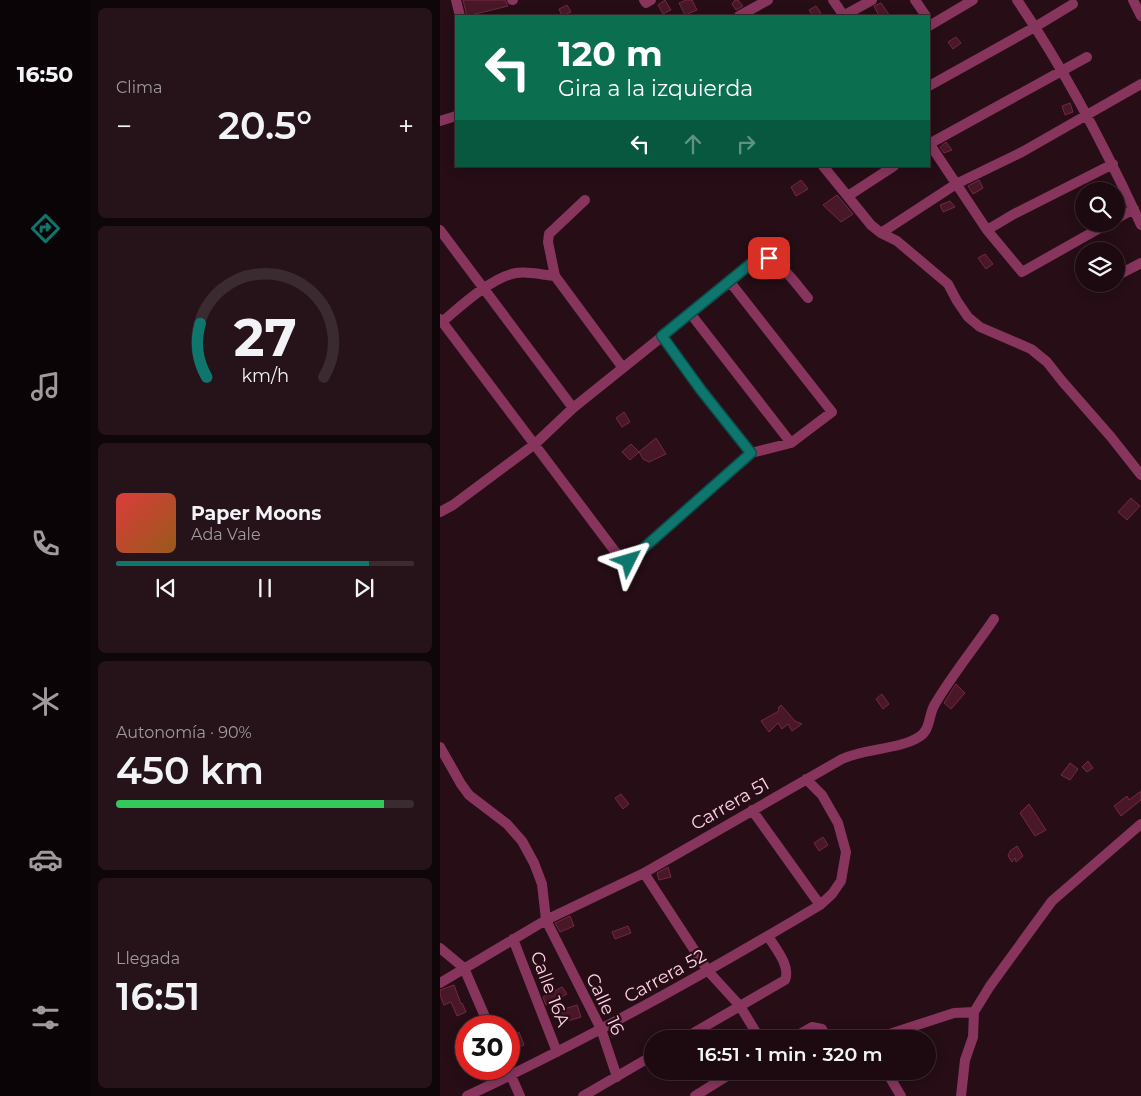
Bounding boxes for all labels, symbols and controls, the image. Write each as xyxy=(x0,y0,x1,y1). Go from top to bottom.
text: 120 m xyxy=(558,32,663,75)
icon: left xyxy=(475,35,540,100)
text: 16:50 xyxy=(17,61,73,88)
text: Gira a la izquierda xyxy=(558,75,753,102)
text: Clima xyxy=(116,78,162,97)
text: 20.5° xyxy=(218,102,312,149)
text: − xyxy=(116,109,132,143)
text: + xyxy=(398,109,414,143)
icon: left xyxy=(626,130,654,158)
icon: ahead xyxy=(679,130,707,158)
icon: right xyxy=(732,130,760,158)
map controls xyxy=(1075,182,1125,292)
button: search xyxy=(1075,182,1125,232)
icon: directions xyxy=(28,211,63,246)
pin xyxy=(748,237,790,279)
button: layers xyxy=(1075,242,1125,292)
icon: arrive xyxy=(755,244,783,272)
text: 27 xyxy=(234,306,296,369)
text: km/h xyxy=(241,365,289,386)
icon: music xyxy=(28,369,63,404)
text: Paper Moons xyxy=(191,502,321,525)
text: Ada Vale xyxy=(191,525,261,544)
icon: phone xyxy=(28,526,63,561)
position arrow xyxy=(602,534,654,586)
icon: previous xyxy=(152,574,180,602)
icon: pause xyxy=(251,574,279,602)
icon: next xyxy=(350,574,378,602)
icon: climate xyxy=(28,684,63,719)
text: Autonomía · 90% xyxy=(116,723,252,742)
text: 450 km xyxy=(116,747,264,794)
street label: Carrera 51 xyxy=(687,773,773,835)
icon: car xyxy=(28,842,63,877)
street label: Carrera 52 xyxy=(620,944,710,1008)
street label: Calle 16A xyxy=(526,948,574,1030)
text: Llegada xyxy=(116,949,180,968)
street label: Calle 16 xyxy=(581,969,629,1039)
text: 16:51 xyxy=(116,973,200,1020)
icon: filters xyxy=(28,1000,63,1035)
speed limit sign: 30 xyxy=(455,1015,520,1080)
text: 16:51 · 1 min · 320 m xyxy=(698,1043,882,1066)

